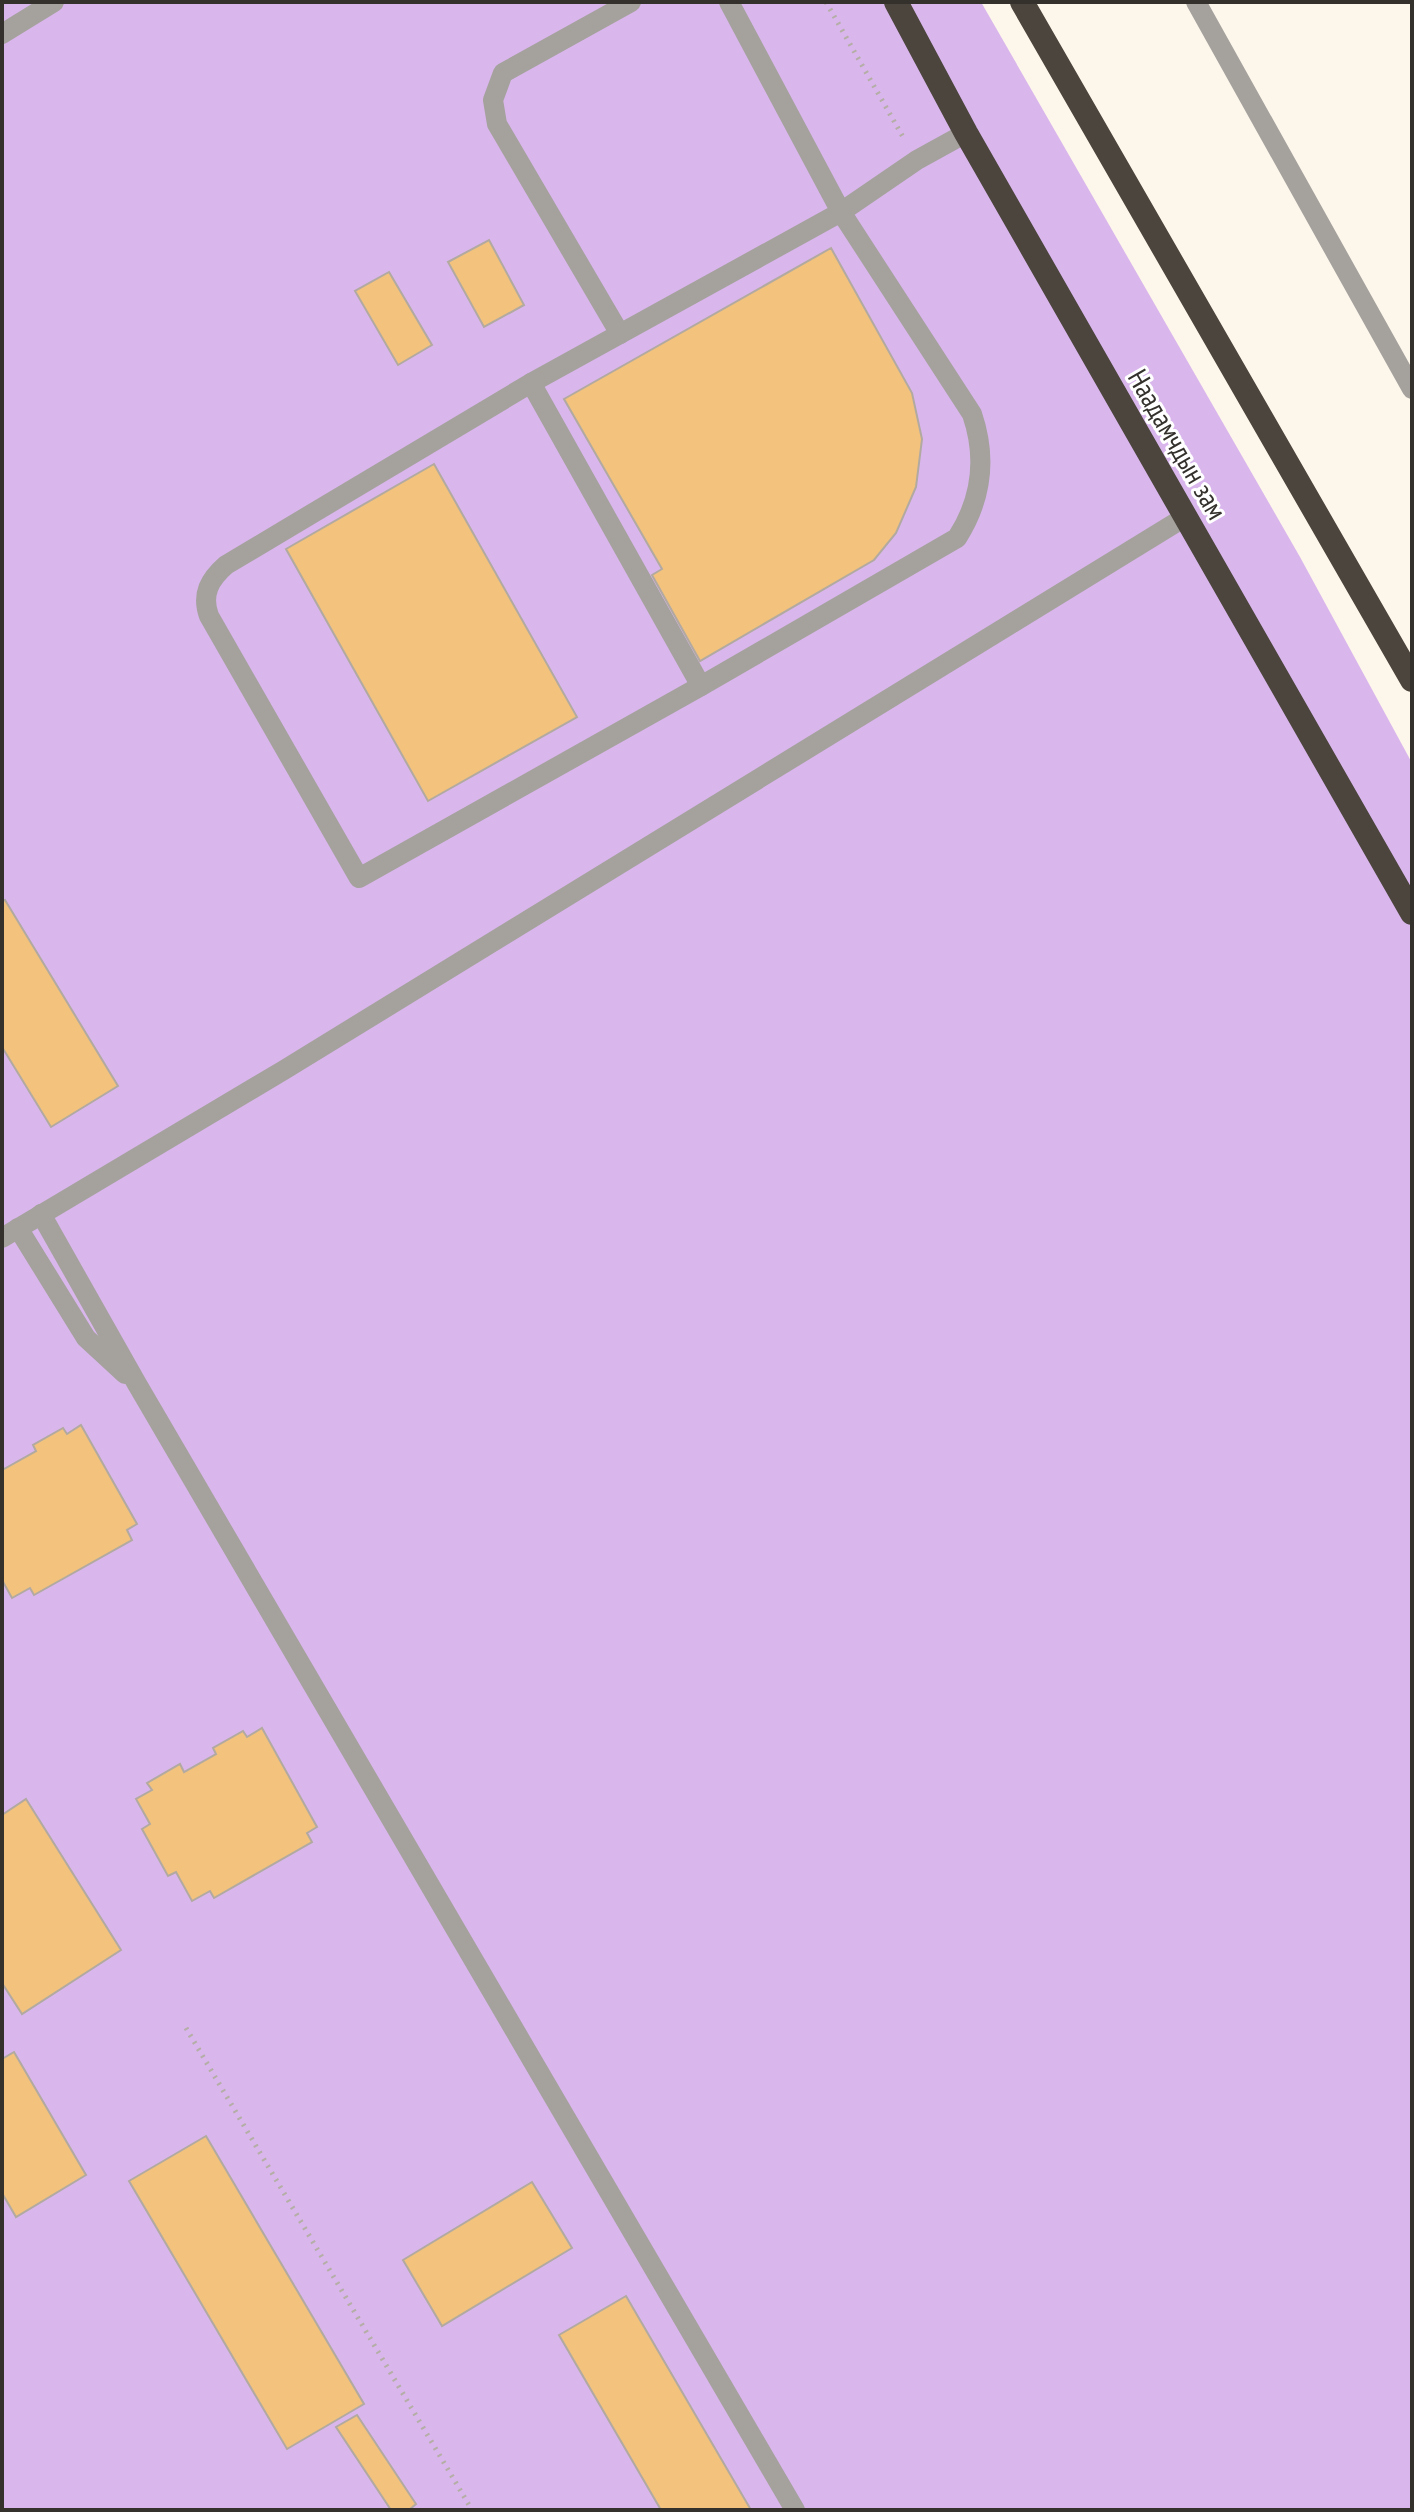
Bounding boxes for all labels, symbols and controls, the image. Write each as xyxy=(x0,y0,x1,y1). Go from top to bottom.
street label: Наадамчдын зам xyxy=(1120,362,1236,526)

